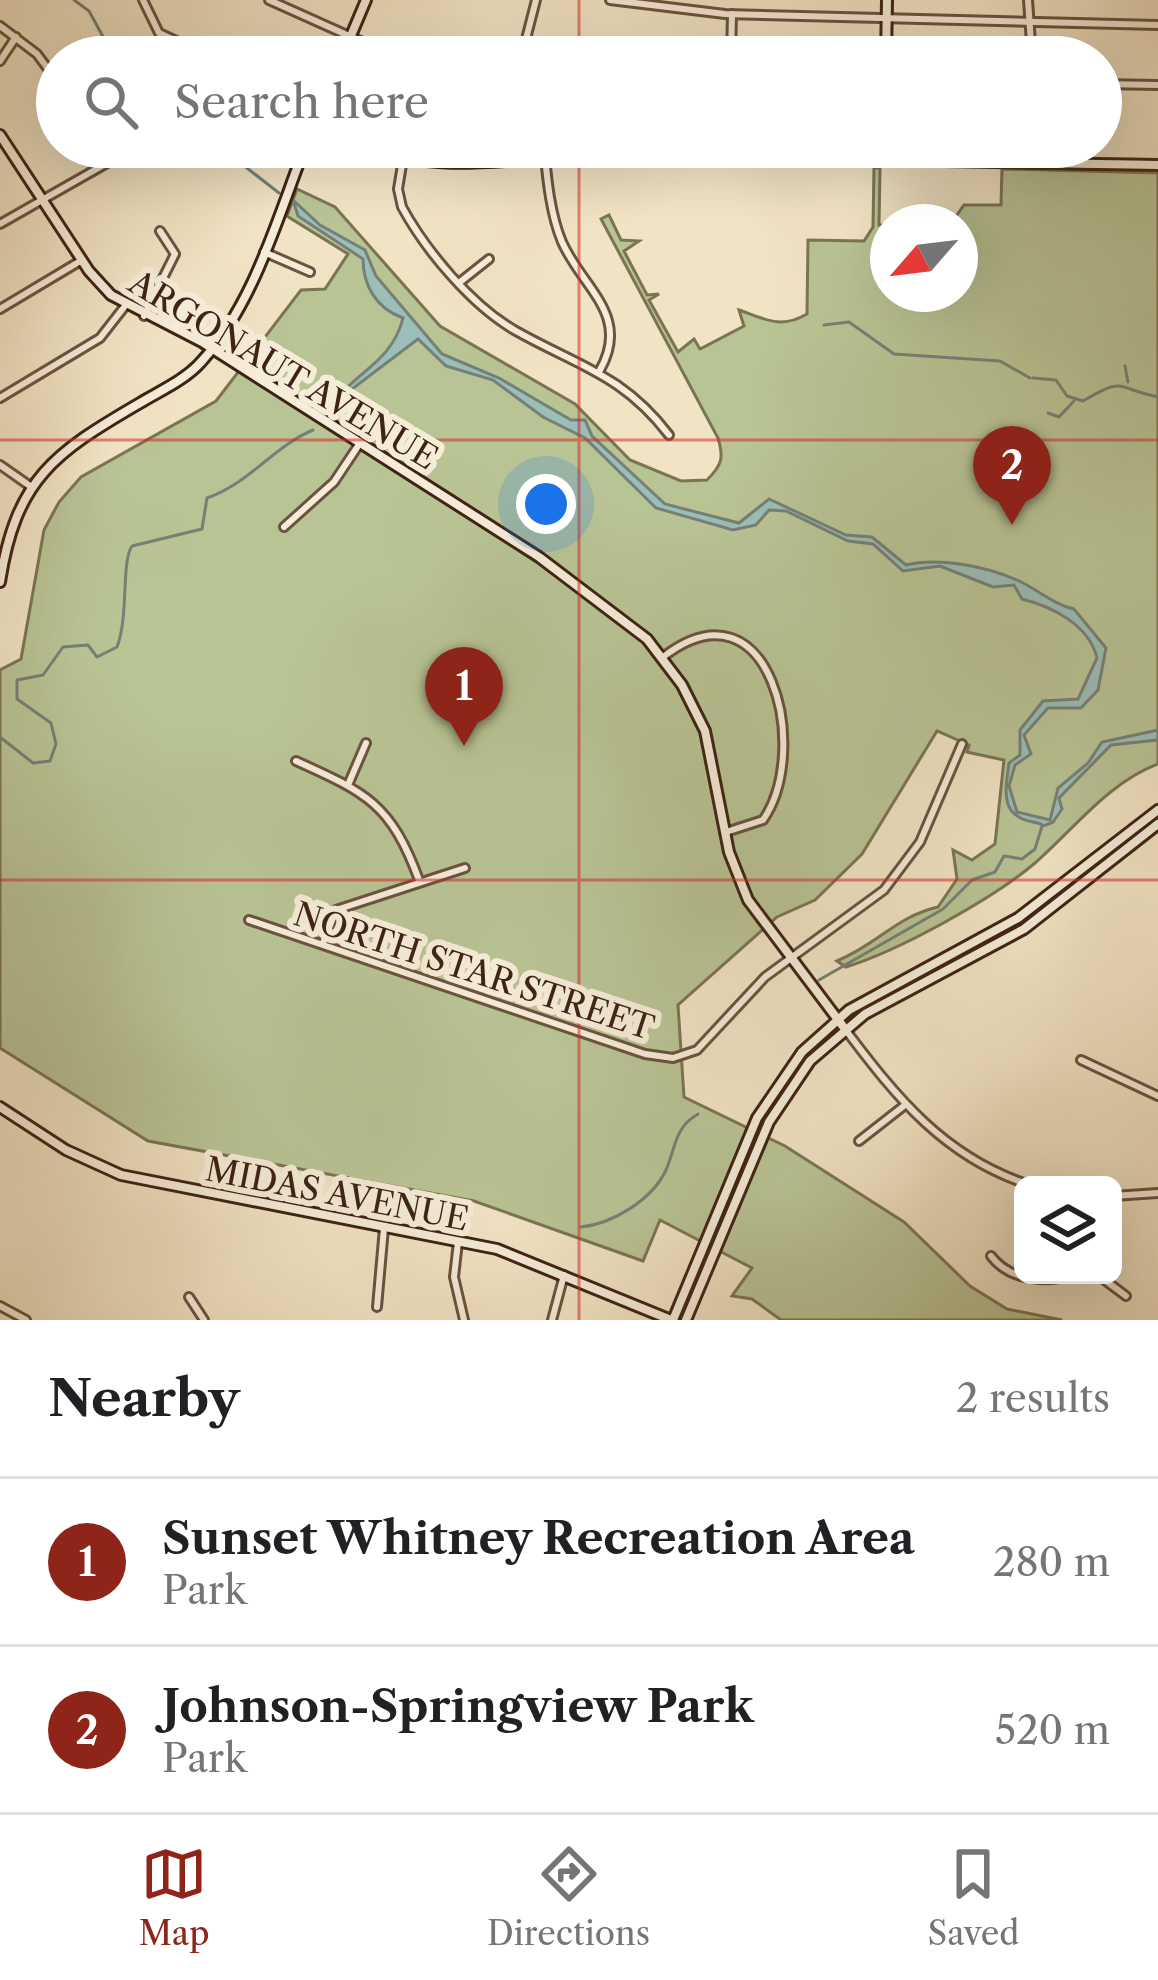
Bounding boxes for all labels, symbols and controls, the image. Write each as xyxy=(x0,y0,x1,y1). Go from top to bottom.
search box xyxy=(36,36,1122,168)
icon: search xyxy=(78,69,144,135)
text: Search here xyxy=(174,74,429,130)
north arrow xyxy=(870,204,978,312)
street label: ARGONAUT AVENUE xyxy=(120,261,445,478)
pin: 2 xyxy=(973,426,1051,525)
your location xyxy=(516,474,576,534)
pin: 1 xyxy=(425,647,503,746)
street label: NORTH STAR STREET xyxy=(289,893,659,1049)
street label: MIDAS AVENUE xyxy=(202,1148,472,1240)
map controls xyxy=(1014,1176,1122,1284)
button: layers xyxy=(1014,1176,1122,1284)
text: Nearby xyxy=(48,1367,240,1429)
text: 2 results xyxy=(956,1374,1110,1422)
text: Sunset Whitney Recreation Area xyxy=(162,1510,915,1566)
text: 1 xyxy=(78,1538,96,1586)
text: 280 m xyxy=(993,1538,1110,1586)
text: Park xyxy=(162,1566,247,1614)
text: Johnson-Springview Park xyxy=(162,1678,754,1734)
text: 2 xyxy=(75,1706,99,1754)
text: 520 m xyxy=(995,1706,1110,1754)
text: Park xyxy=(162,1734,247,1782)
tab: Map xyxy=(139,1841,210,1954)
tab: Directions xyxy=(487,1841,650,1954)
tab: Saved xyxy=(928,1841,1019,1954)

